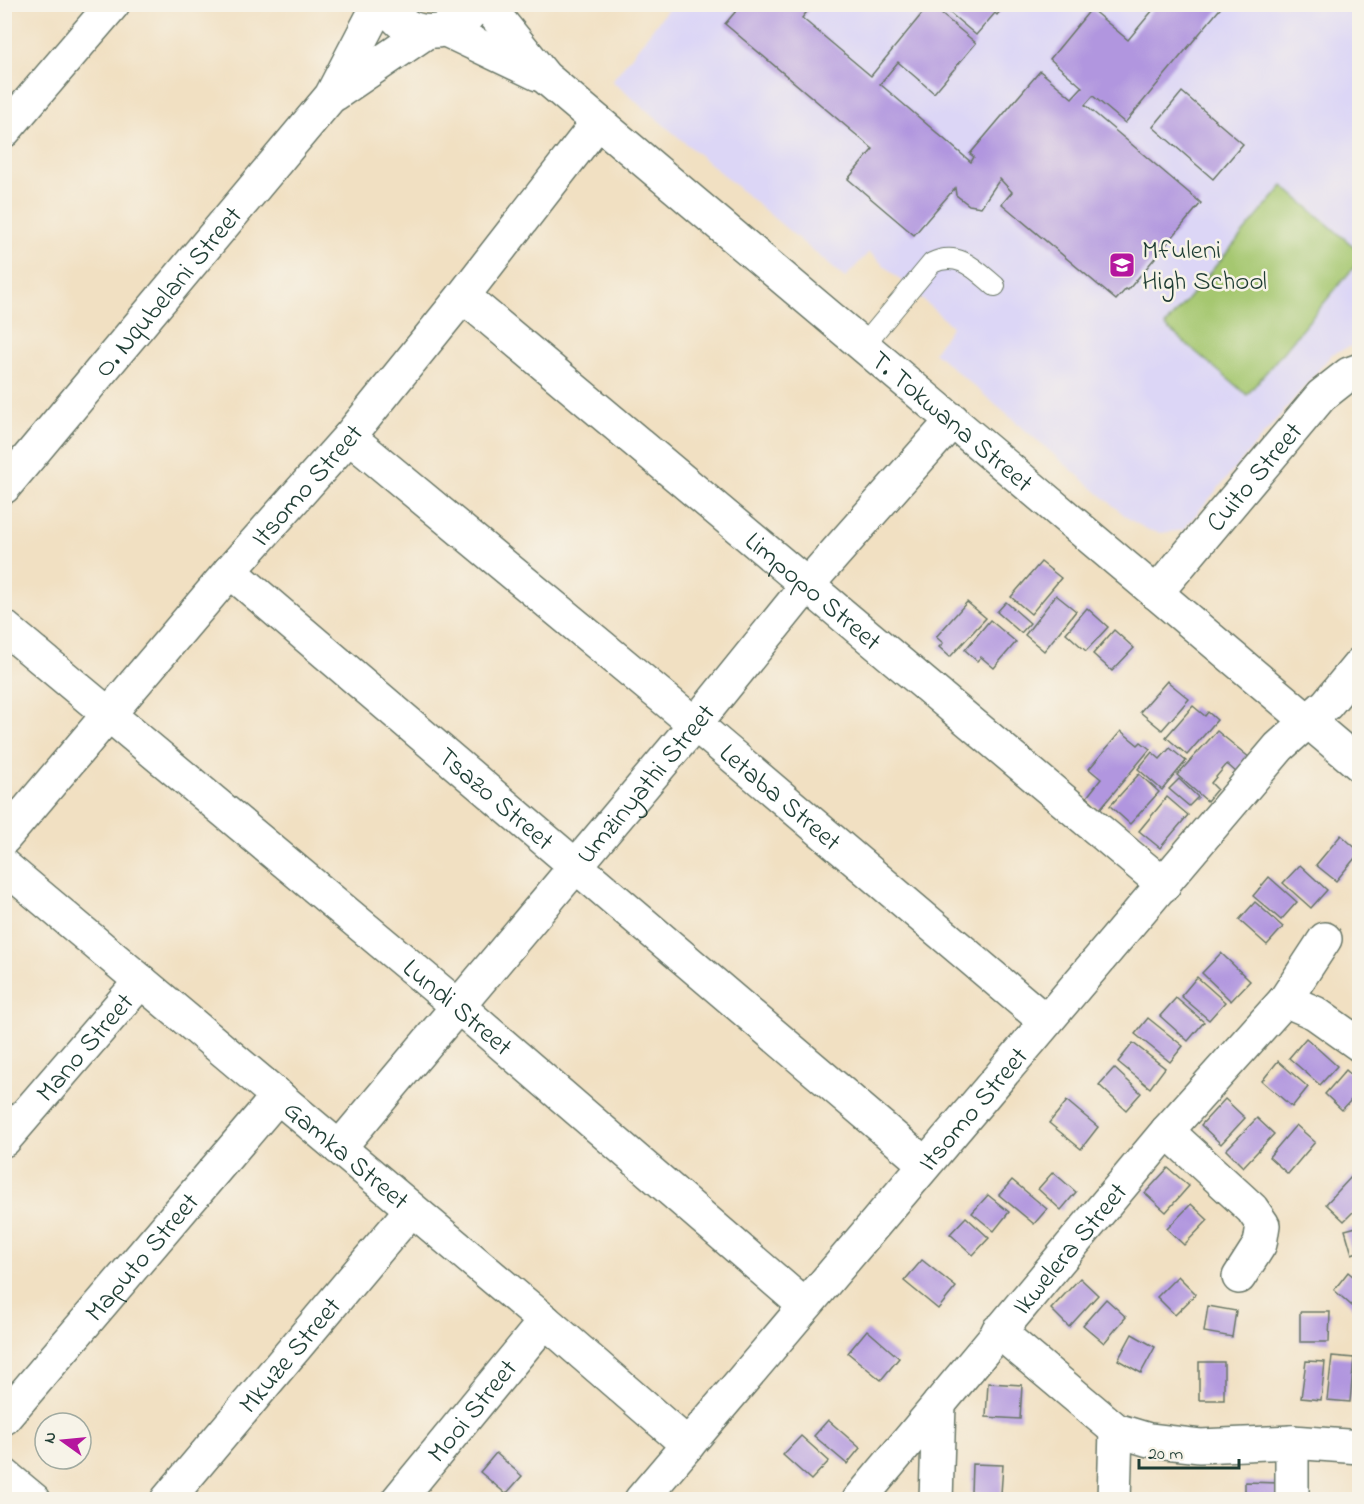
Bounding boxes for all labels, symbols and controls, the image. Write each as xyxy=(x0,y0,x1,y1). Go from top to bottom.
street label: O. Nqubelani Street xyxy=(86,199,253,387)
place label: Mfuleni High School xyxy=(1142,232,1267,302)
school or university icon: Mfuleni High School xyxy=(1107,250,1137,280)
street label: T. Tokwana Street xyxy=(861,343,1041,503)
street label: Cuito Street xyxy=(1198,415,1313,542)
street label: Itsomo Street xyxy=(243,417,374,557)
street label: Limpopo Street xyxy=(735,524,889,662)
street label: Umzinyathi Street xyxy=(568,696,726,874)
street label: Letaba Street xyxy=(710,735,849,862)
street label: Tsazo Street xyxy=(428,739,562,861)
street label: Lundi Street xyxy=(393,951,520,1067)
street label: Mano Street xyxy=(28,985,144,1112)
street label: Itsomo Street xyxy=(910,1039,1039,1181)
street label: Gamka Street xyxy=(274,1092,417,1221)
street label: Ikwelera Street xyxy=(1004,1175,1138,1325)
street label: Maputo Street xyxy=(77,1185,210,1331)
street label: Mkuze Street xyxy=(231,1289,352,1423)
street label: Mooi Street xyxy=(419,1352,528,1472)
north arrow xyxy=(33,1411,93,1471)
text: N xyxy=(37,1429,63,1446)
scale bar xyxy=(1139,1432,1240,1470)
text: 20 m xyxy=(1148,1442,1183,1468)

